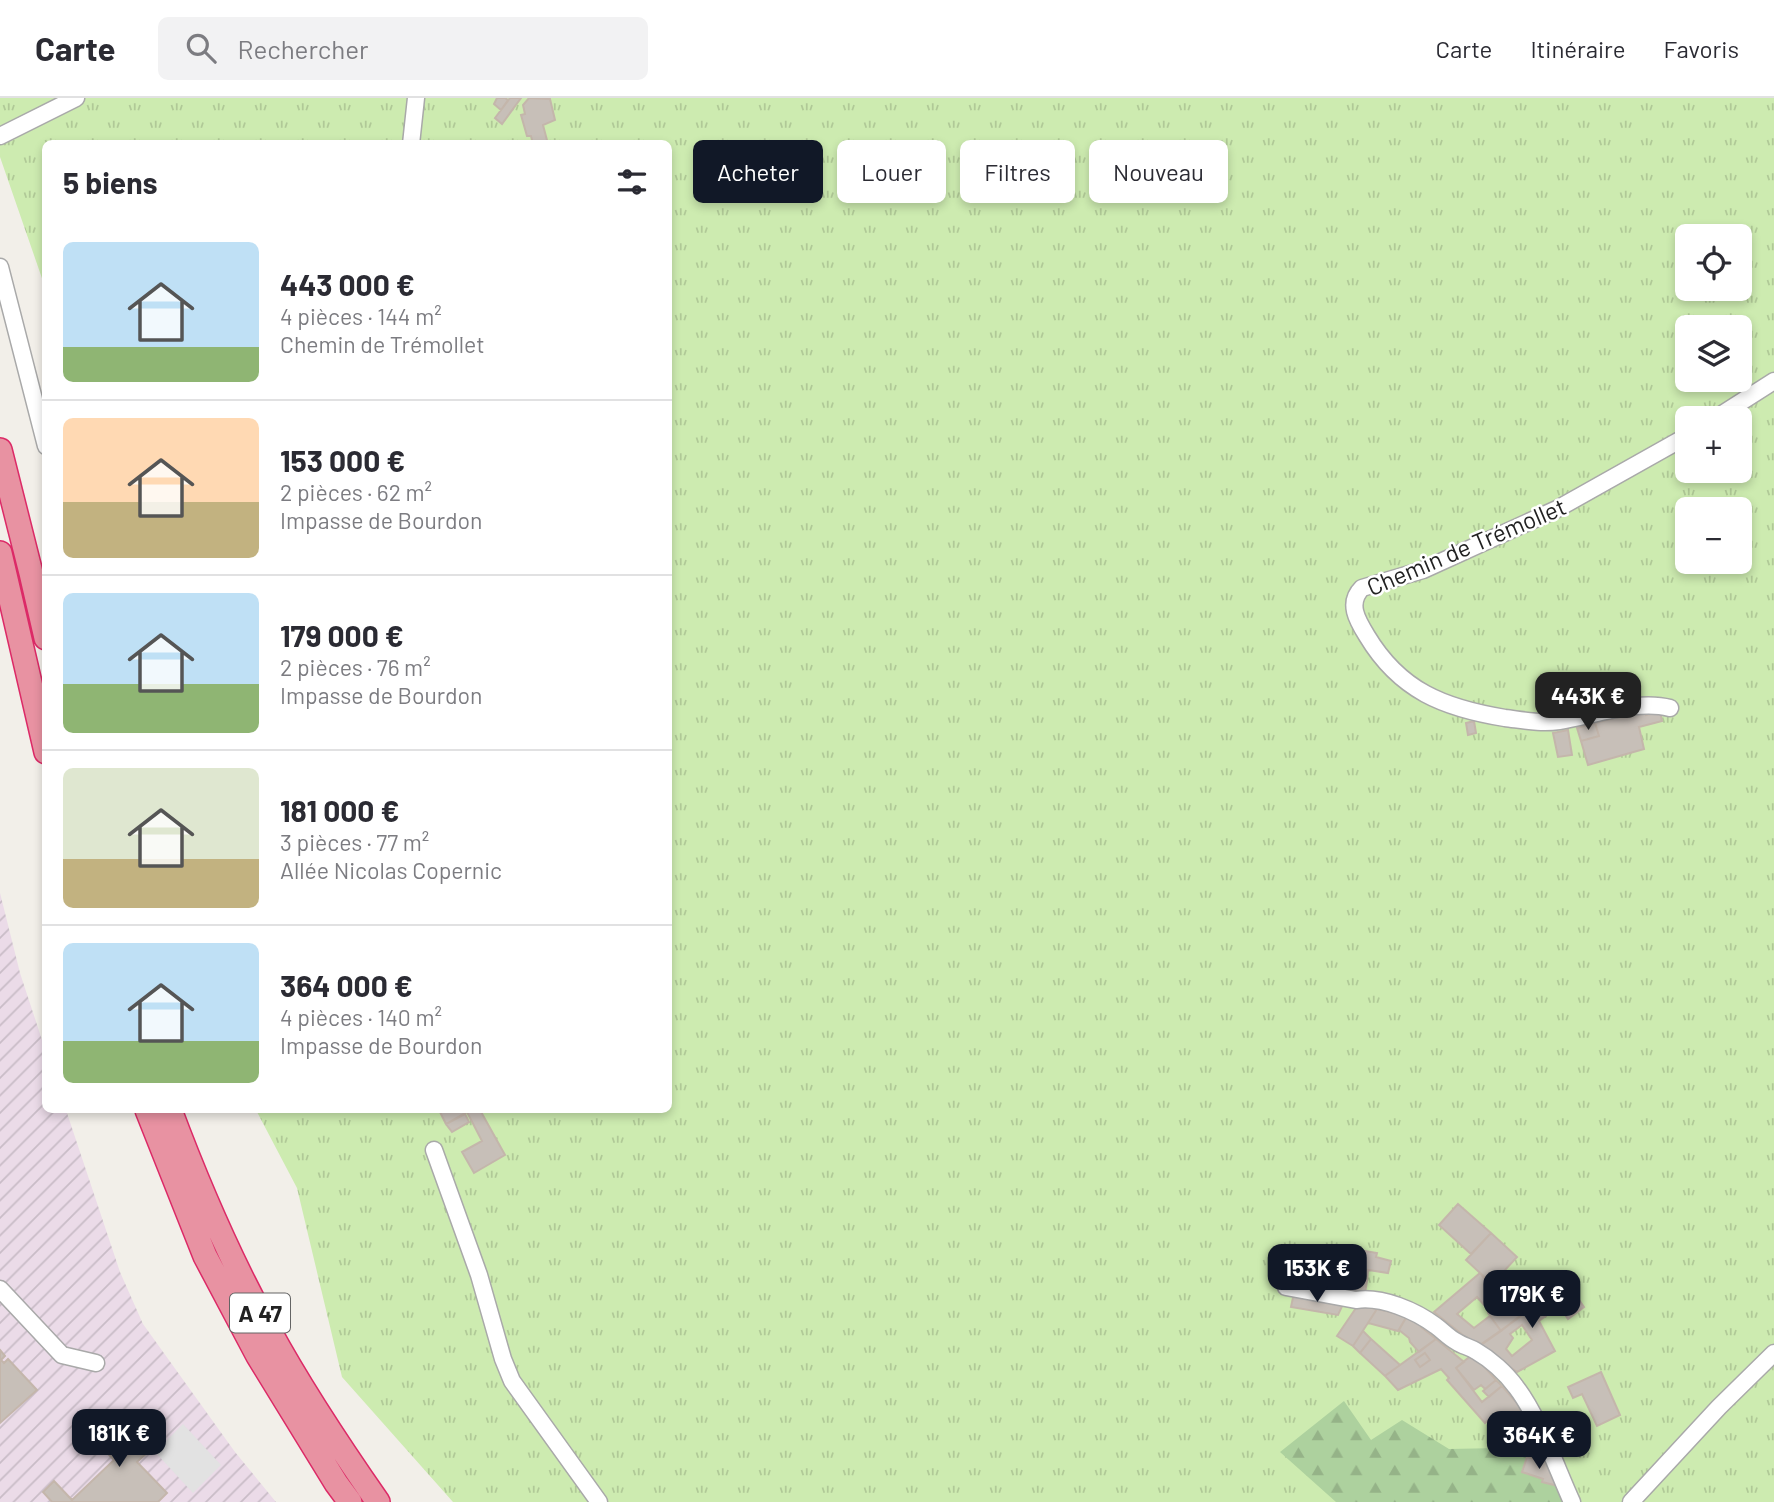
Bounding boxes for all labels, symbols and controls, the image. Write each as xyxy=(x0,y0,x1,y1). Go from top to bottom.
search box xyxy=(158,17,648,80)
text: Carte xyxy=(35,28,116,68)
icon: search xyxy=(182,29,220,67)
text: Rechercher xyxy=(238,33,368,64)
text: Carte xyxy=(1436,34,1492,63)
text: Itinéraire xyxy=(1530,34,1626,63)
text: Favoris xyxy=(1664,34,1739,63)
chip: Acheter xyxy=(693,140,823,203)
chip: Louer xyxy=(837,140,946,203)
chip: Filtres xyxy=(960,140,1075,203)
chip: Nouveau xyxy=(1089,140,1228,203)
icon: filters xyxy=(613,163,651,201)
text: 5 biens xyxy=(63,164,158,200)
map controls xyxy=(1675,224,1752,574)
button: locate xyxy=(1675,224,1752,301)
text: 443 000 € xyxy=(280,266,415,302)
icon: home xyxy=(119,270,203,354)
text: 4 pièces · 144 m² xyxy=(280,302,442,330)
button: layers xyxy=(1675,315,1752,392)
text: Chemin de Trémollet xyxy=(280,330,485,358)
button: + xyxy=(1675,406,1752,483)
text: 153 000 € xyxy=(280,442,405,478)
icon: home xyxy=(119,446,203,530)
text: 2 pièces · 62 m² xyxy=(280,478,432,506)
street label: Chemin de Trémollet xyxy=(1362,491,1570,601)
button: − xyxy=(1675,497,1752,574)
text: Impasse de Bourdon xyxy=(280,506,483,534)
text: 179 000 € xyxy=(280,617,404,653)
icon: home xyxy=(119,621,203,705)
text: 2 pièces · 76 m² xyxy=(280,653,431,681)
pin: 443K € xyxy=(1531,672,1645,732)
text: Impasse de Bourdon xyxy=(280,681,483,709)
text: 443K € xyxy=(1551,681,1625,709)
text: 181 000 € xyxy=(280,792,399,828)
icon: home xyxy=(119,796,203,880)
text: 3 pièces · 77 m² xyxy=(280,828,429,856)
text: Allée Nicolas Copernic xyxy=(280,856,502,884)
text: 364 000 € xyxy=(280,967,413,1003)
icon: home xyxy=(119,971,203,1055)
text: 4 pièces · 140 m² xyxy=(280,1003,442,1031)
text: Impasse de Bourdon xyxy=(280,1031,483,1059)
pin: 153K € xyxy=(1260,1244,1374,1304)
text: 153K € xyxy=(1284,1253,1350,1281)
pin: 179K € xyxy=(1475,1270,1589,1330)
text: 179K € xyxy=(1499,1279,1565,1307)
road number: A 47 xyxy=(230,1294,290,1332)
pin: 181K € xyxy=(62,1410,176,1469)
pin: 364K € xyxy=(1482,1412,1596,1471)
text: 181K € xyxy=(88,1418,150,1446)
text: 364K € xyxy=(1503,1420,1575,1448)

